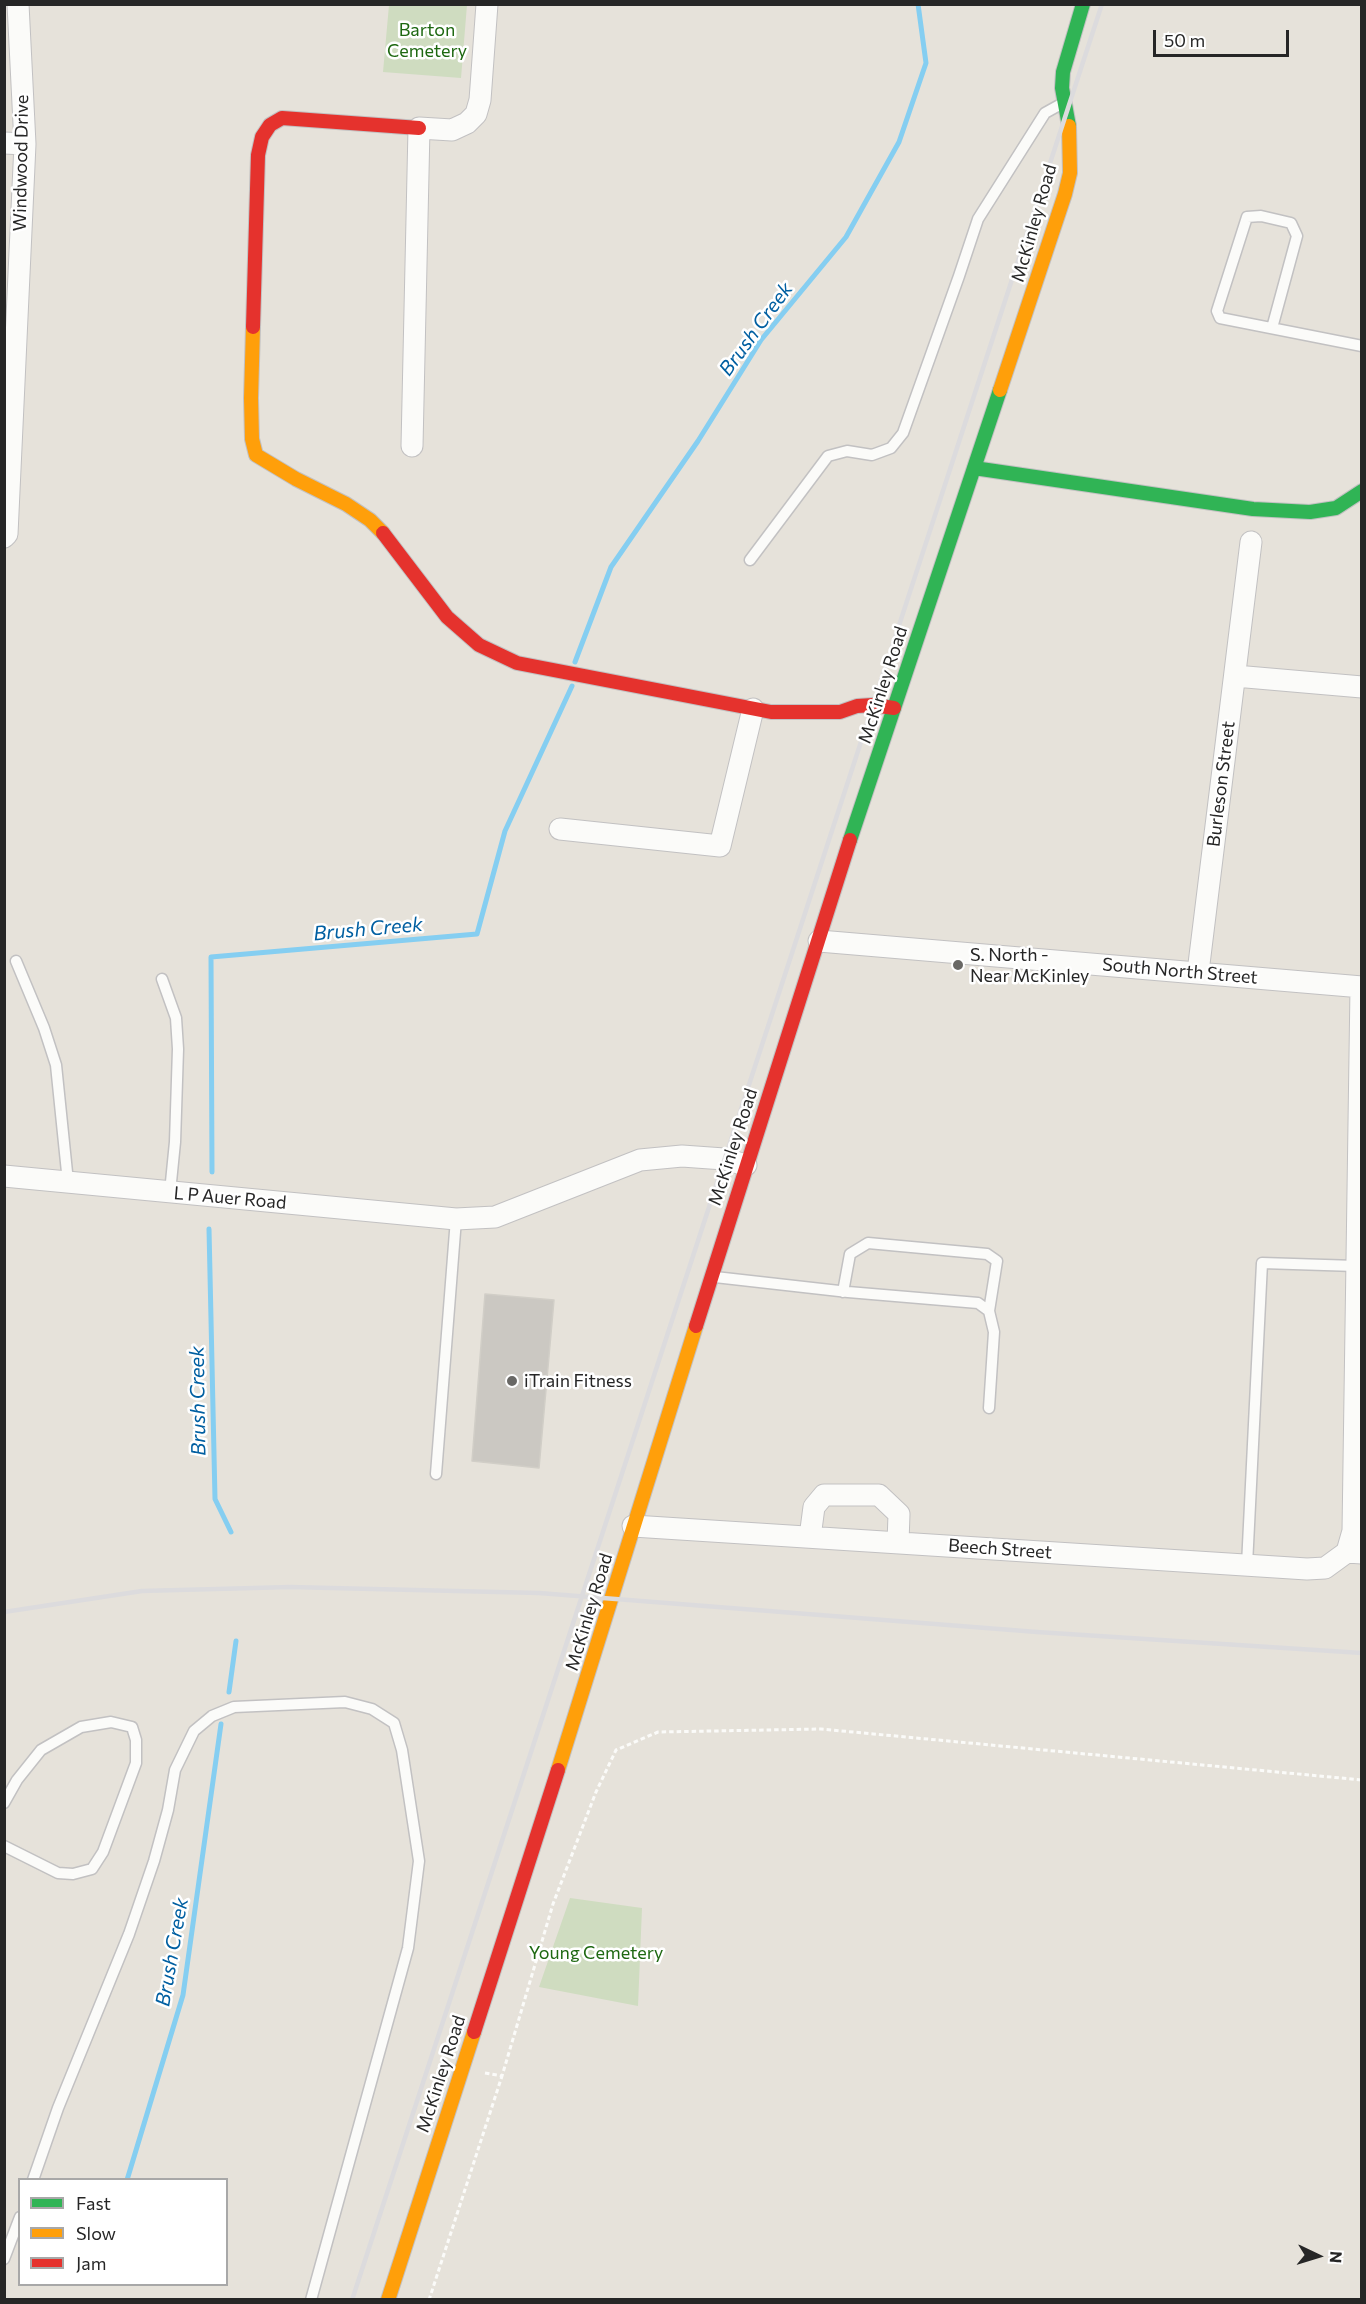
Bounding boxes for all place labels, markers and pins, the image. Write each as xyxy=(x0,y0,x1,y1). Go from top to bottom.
place label: S. North - Near McKinley xyxy=(970,944,1089,986)
marker: S. North - Near McKinley xyxy=(951,958,965,972)
place label: iTrain Fitness xyxy=(524,1370,632,1392)
marker: iTrain Fitness xyxy=(505,1374,519,1388)

